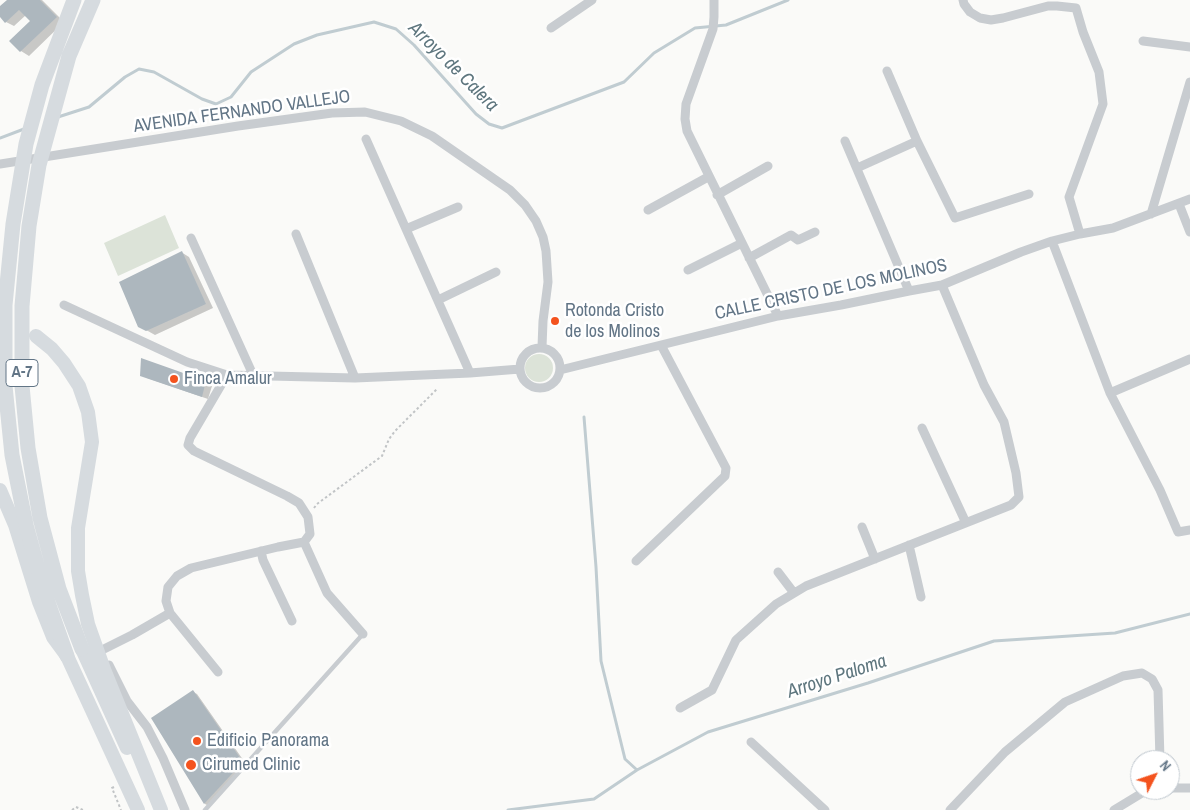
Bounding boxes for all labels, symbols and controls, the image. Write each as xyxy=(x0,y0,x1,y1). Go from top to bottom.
water label: Arroyo de Calera xyxy=(403,17,503,117)
street label: AVENIDA FERNANDO VALLEJO xyxy=(132,86,352,138)
street label: CALLE CRISTO DE LOS MOLINOS xyxy=(713,255,949,325)
place label: Rotonda Cristo de los Molinos xyxy=(565,300,664,342)
marker: Rotonda Cristo de los Molinos xyxy=(549,315,561,327)
road number: A-7 xyxy=(6,359,38,386)
place label: Finca Amalur xyxy=(184,368,272,390)
marker: Finca Amalur xyxy=(168,373,180,385)
water label: Arroyo Paloma xyxy=(784,650,890,704)
place label: Edificio Panorama xyxy=(207,730,329,752)
marker: Edificio Panorama xyxy=(191,735,203,747)
north arrow xyxy=(1130,750,1180,800)
place label: Cirumed Clinic xyxy=(202,754,300,776)
text: N xyxy=(1156,757,1175,775)
marker: Cirumed Clinic xyxy=(184,758,198,772)

